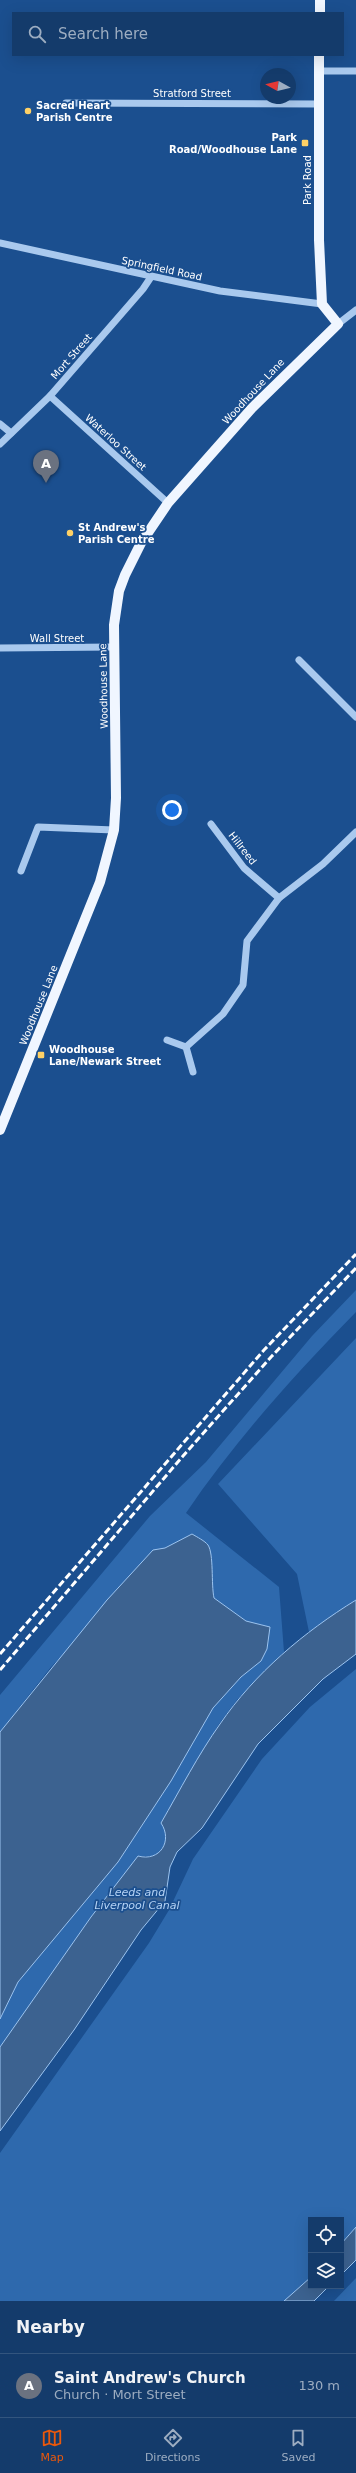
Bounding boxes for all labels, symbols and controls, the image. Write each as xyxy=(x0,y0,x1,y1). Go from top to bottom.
search box xyxy=(12,12,344,56)
icon: search xyxy=(26,23,48,45)
text: Search here xyxy=(58,25,148,43)
north arrow xyxy=(260,68,296,104)
street label: Stratford Street xyxy=(153,88,231,99)
place label: Sacred Heart Parish Centre xyxy=(36,100,113,123)
marker: Sacred Heart Parish Centre xyxy=(23,106,33,116)
place label: Park Road/Woodhouse Lane xyxy=(169,132,297,155)
marker: Park Road/Woodhouse Lane xyxy=(300,138,310,148)
street label: Park Road xyxy=(302,155,313,205)
street label: Springfield Road xyxy=(121,255,203,282)
street label: Mort Street xyxy=(49,331,94,381)
street label: Woodhouse Lane xyxy=(220,356,287,426)
street label: Waterloo Street xyxy=(83,412,148,473)
pin: A xyxy=(33,450,59,483)
place label: St Andrew's Parish Centre xyxy=(78,522,155,545)
marker: St Andrew's Parish Centre xyxy=(65,528,75,538)
street label: Wall Street xyxy=(30,633,84,644)
street label: Woodhouse Lane xyxy=(97,643,110,729)
your location xyxy=(162,800,182,820)
street label: Hillreed xyxy=(226,830,259,867)
street label: Woodhouse Lane xyxy=(17,964,60,1047)
place label: Woodhouse Lane/Newark Street xyxy=(49,1044,161,1067)
marker: Woodhouse Lane/Newark Street xyxy=(36,1050,46,1060)
water label: Leeds and Liverpool Canal xyxy=(94,1886,180,1912)
map controls xyxy=(308,2217,344,2289)
button: locate xyxy=(308,2217,344,2253)
button: layers xyxy=(308,2253,344,2289)
text: Nearby xyxy=(16,2317,85,2337)
text: Saint Andrew's Church xyxy=(54,2369,246,2387)
text: A xyxy=(24,2378,34,2393)
text: 130 m xyxy=(298,2378,340,2393)
text: Church · Mort Street xyxy=(54,2387,186,2402)
tab: Map xyxy=(41,2427,64,2464)
tab: Directions xyxy=(145,2427,200,2464)
tab: Saved xyxy=(281,2427,315,2464)

